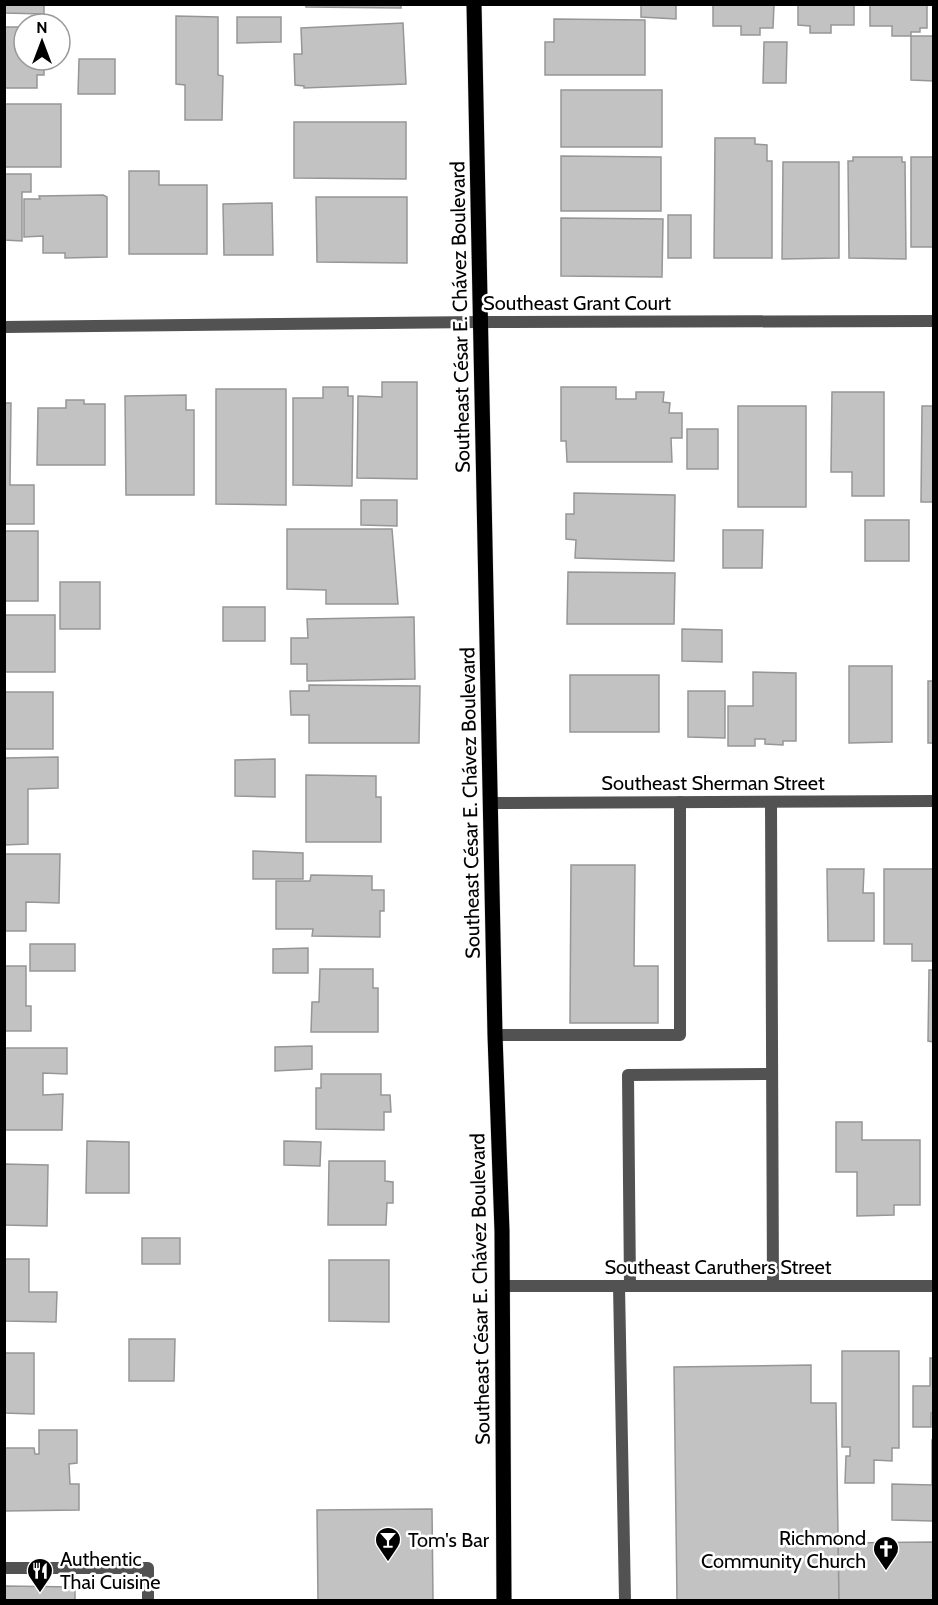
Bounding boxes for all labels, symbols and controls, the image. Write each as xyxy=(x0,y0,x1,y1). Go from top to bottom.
north arrow xyxy=(12,12,72,72)
text: N xyxy=(36,18,48,37)
street label: Southeast César E. Chávez Boulevard xyxy=(445,161,475,473)
street label: Southeast Grant Court xyxy=(483,291,671,315)
street label: Southeast César E. Chávez Boulevard xyxy=(455,647,485,959)
street label: Southeast Sherman Street xyxy=(601,771,825,795)
street label: Southeast César E. Chávez Boulevard xyxy=(465,1133,495,1445)
street label: Southeast Caruthers Street xyxy=(604,1255,832,1279)
bar icon: Tom's Bar xyxy=(373,1525,403,1563)
place label: Richmond Community Church xyxy=(701,1526,866,1573)
place label: Tom's Bar xyxy=(408,1528,490,1552)
church icon: Richmond Community Church xyxy=(871,1534,901,1572)
place label: Authentic Thai Cuisine xyxy=(60,1547,160,1594)
restaurant icon: Authentic Thai Cuisine xyxy=(25,1556,55,1594)

